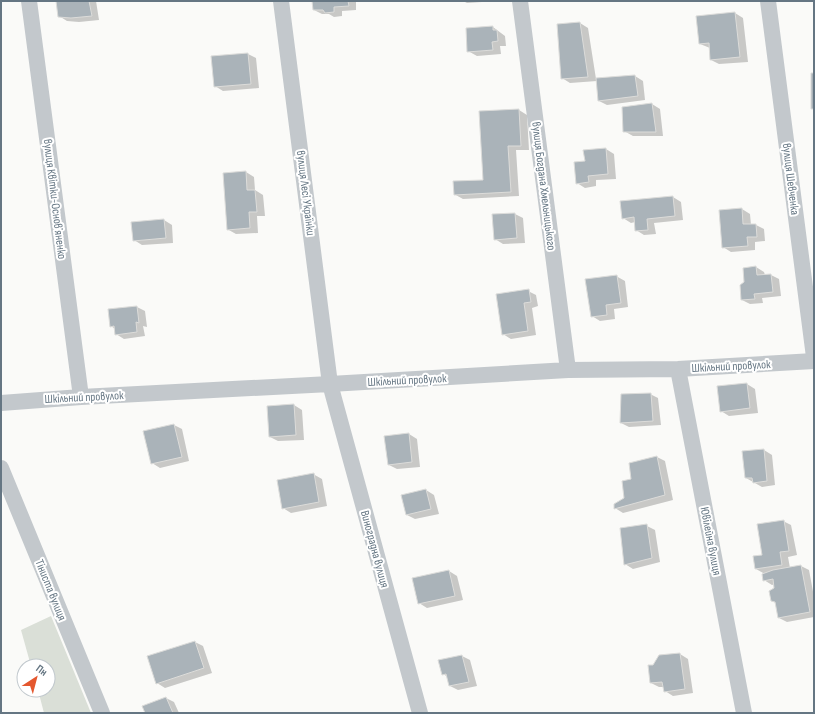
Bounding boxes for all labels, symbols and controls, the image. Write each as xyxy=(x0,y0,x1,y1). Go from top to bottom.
street label: вулиця Богдана Хмельницького xyxy=(528,121,559,251)
street label: вулиця Квітки-Основʼяненко xyxy=(40,138,69,260)
street label: вулиця Шевченка xyxy=(779,142,802,216)
street label: вулиця Лесі Українки xyxy=(293,150,318,236)
street label: Шкільний провулок xyxy=(691,357,771,376)
street label: Шкільний провулок xyxy=(367,371,447,390)
street label: Шкільний провулок xyxy=(44,388,124,407)
street label: Ювілейна вулиця xyxy=(697,506,725,577)
street label: Виноградна вулиця xyxy=(357,509,392,590)
street label: Тіниста вулиця xyxy=(31,557,70,623)
north arrow xyxy=(16,658,56,698)
text: Пн xyxy=(33,662,50,679)

